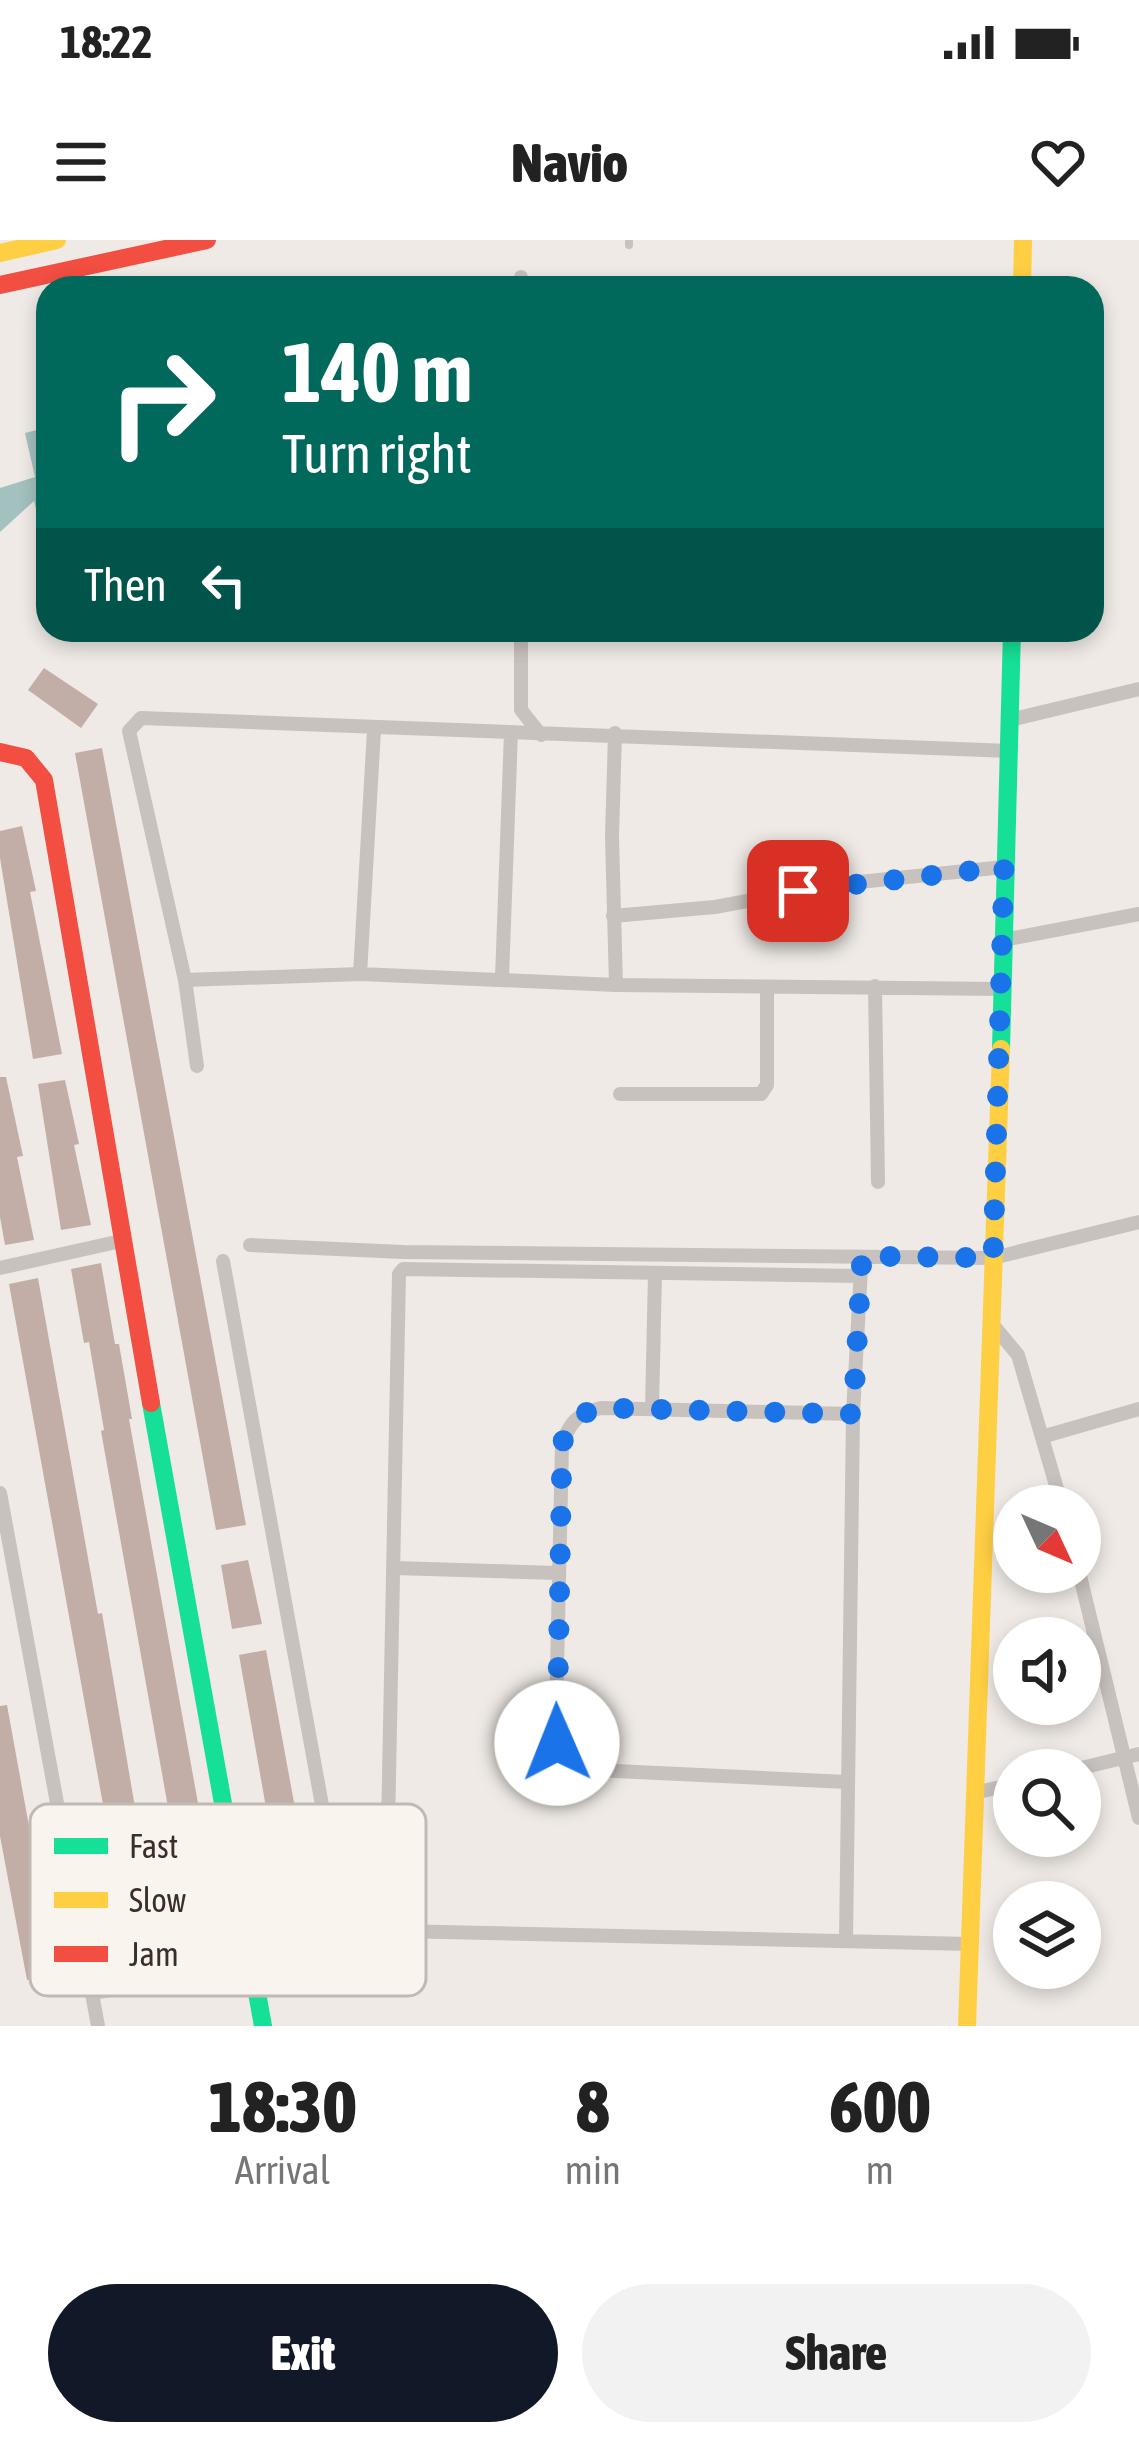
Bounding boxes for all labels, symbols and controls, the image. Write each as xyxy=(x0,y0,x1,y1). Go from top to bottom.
text: 18:22 xyxy=(60,16,153,68)
icon: menu xyxy=(48,129,114,195)
icon: heart xyxy=(1025,129,1091,195)
text: Navio xyxy=(511,132,628,193)
icon: right xyxy=(84,324,240,480)
text: 140 m xyxy=(282,324,472,420)
text: Turn right xyxy=(282,423,472,484)
icon: left xyxy=(191,552,257,618)
text: Then xyxy=(84,559,167,611)
pin xyxy=(747,840,849,942)
icon: arrive xyxy=(765,858,831,924)
north arrow xyxy=(993,1485,1101,1593)
map controls xyxy=(993,1485,1101,1989)
button: sound xyxy=(993,1617,1101,1725)
position arrow xyxy=(494,1680,620,1806)
button: search xyxy=(993,1749,1101,1857)
legend xyxy=(30,1804,426,1996)
text: Fast xyxy=(129,1827,178,1865)
text: Slow xyxy=(129,1881,186,1919)
button: layers xyxy=(993,1881,1101,1989)
text: Jam xyxy=(129,1935,179,1973)
text: 18:30 xyxy=(208,2065,357,2147)
text: 8 xyxy=(576,2065,610,2147)
text: 600 xyxy=(829,2065,931,2147)
text: Arrival xyxy=(235,2148,330,2192)
text: min xyxy=(565,2148,621,2192)
text: m xyxy=(866,2148,894,2192)
button: Exit xyxy=(48,2284,558,2422)
button: Share xyxy=(582,2284,1091,2422)

